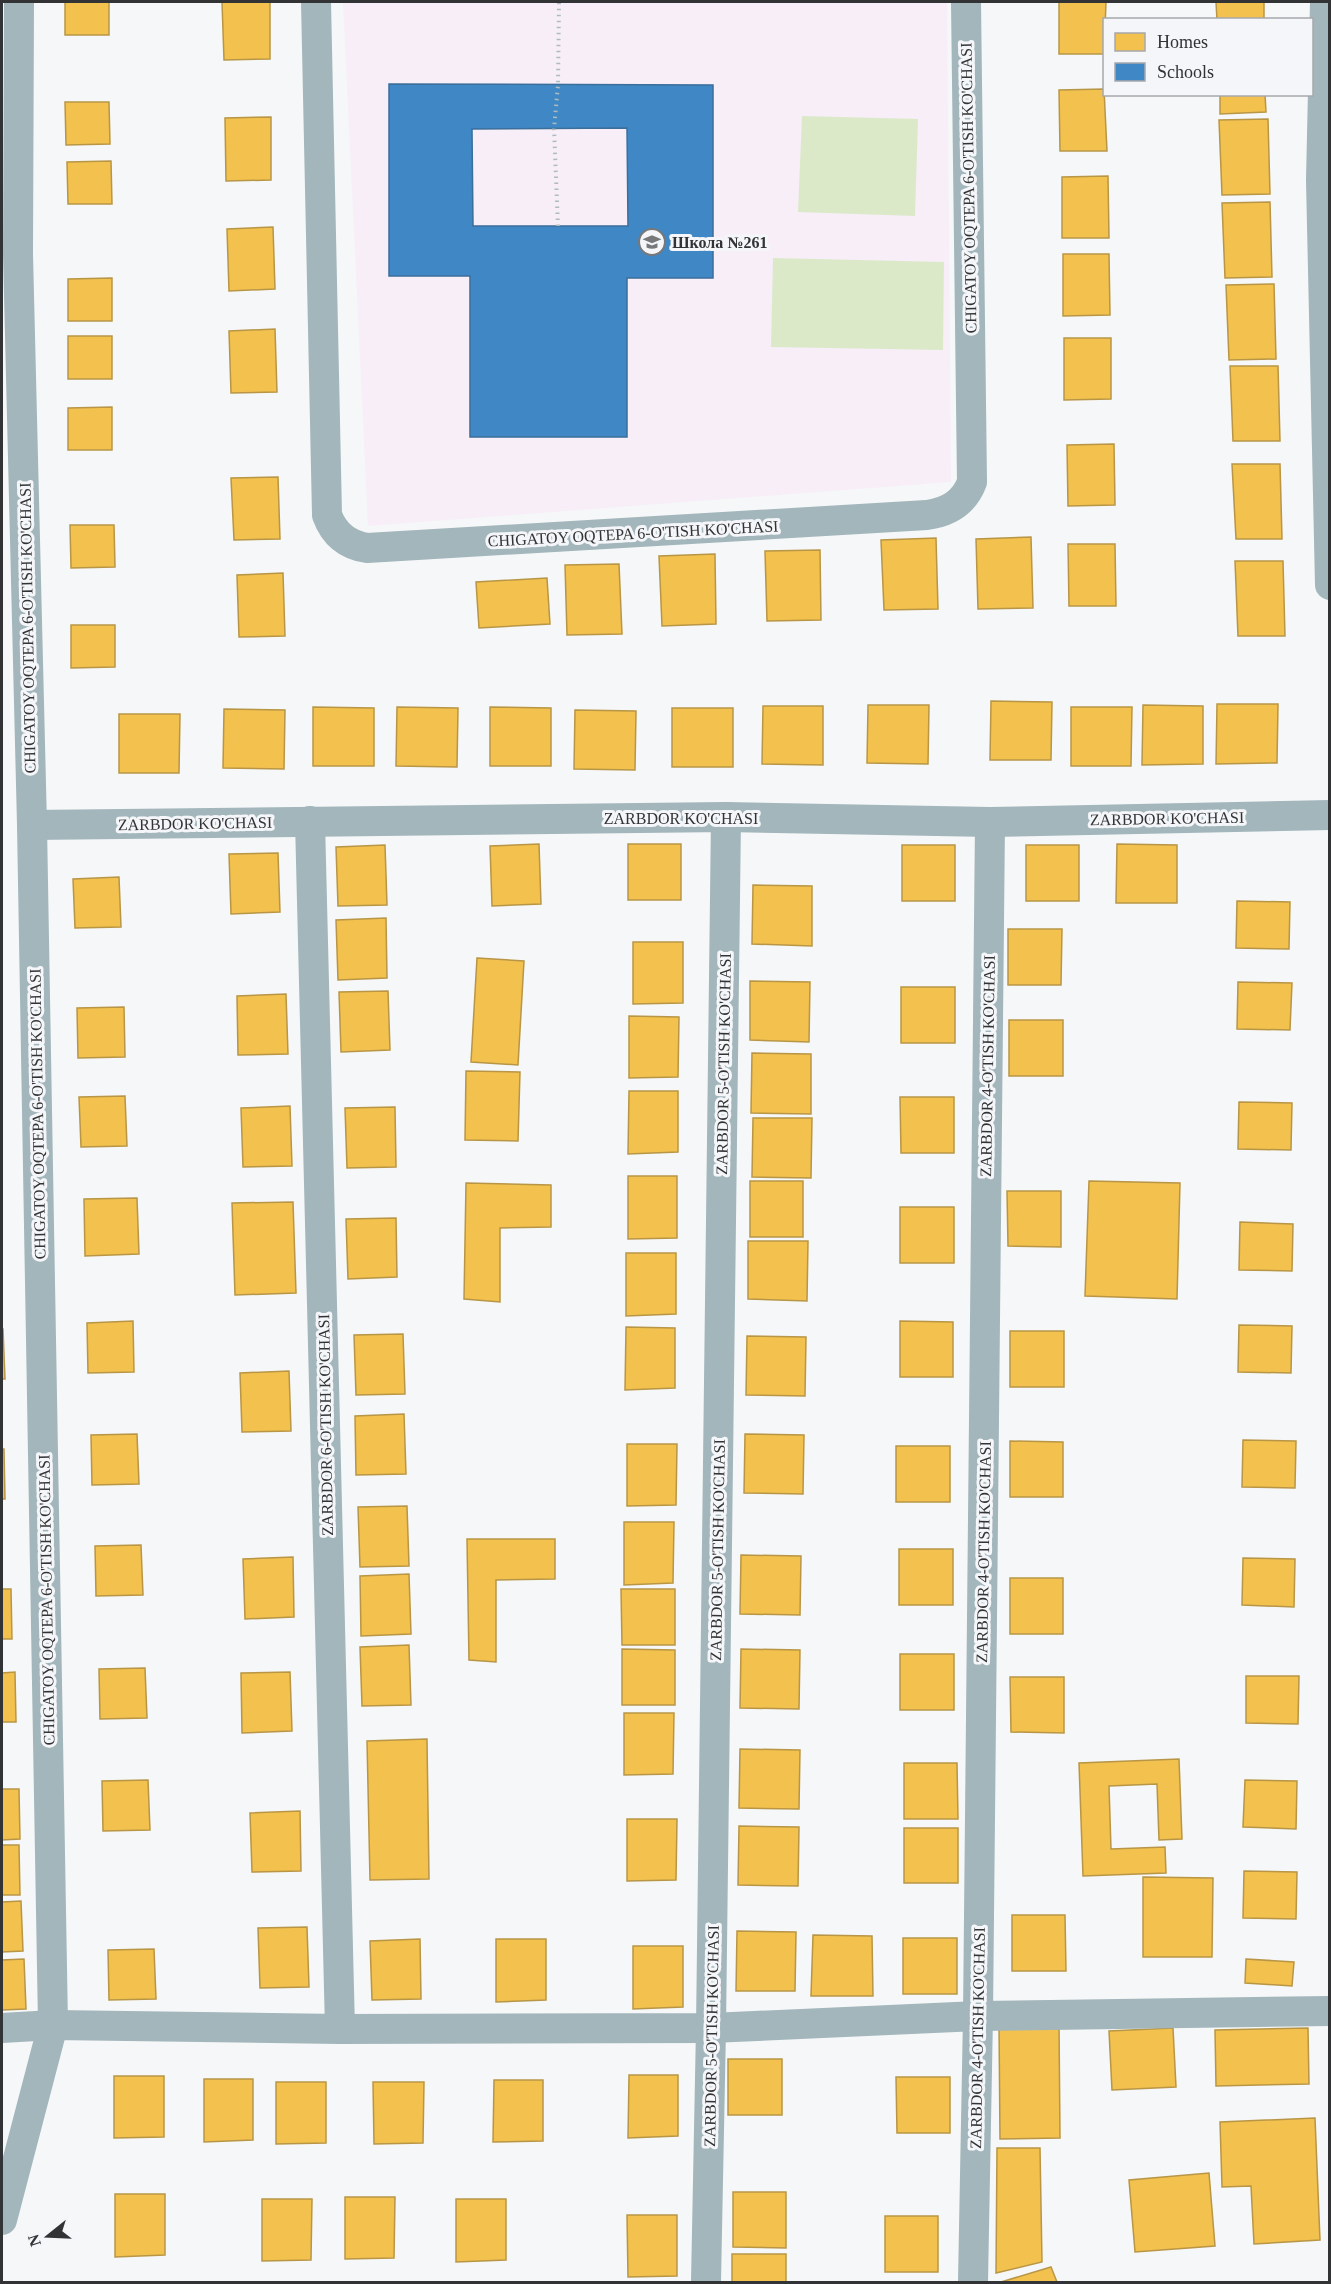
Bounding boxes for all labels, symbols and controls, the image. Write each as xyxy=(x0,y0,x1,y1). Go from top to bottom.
legend xyxy=(1103,18,1313,96)
text: Homes xyxy=(1157,32,1208,52)
street label: CHIGATOY OQTEPA 6-O'TISH KO'CHASI xyxy=(957,42,980,334)
text: Schools xyxy=(1157,62,1214,82)
school or university icon: Школа №261 xyxy=(637,227,667,257)
place label: Школа №261 xyxy=(672,234,767,251)
street label: CHIGATOY OQTEPA 6-O'TISH KO'CHASI xyxy=(16,482,39,774)
street label: CHIGATOY OQTEPA 6-O'TISH KO'CHASI xyxy=(487,517,779,550)
street label: ZARBDOR KO'CHASI xyxy=(1090,809,1244,828)
street label: ZARBDOR KO'CHASI xyxy=(604,810,758,827)
street label: ZARBDOR KO'CHASI xyxy=(118,814,272,833)
street label: ZARBDOR 5-O'TISH KO'CHASI xyxy=(713,953,734,1175)
street label: ZARBDOR 4-O'TISH KO'CHASI xyxy=(977,955,998,1177)
street label: CHIGATOY OQTEPA 6-O'TISH KO'CHASI xyxy=(26,968,49,1260)
street label: ZARBDOR 6-O'TISH KO'CHASI xyxy=(315,1314,336,1536)
street label: ZARBDOR 5-O'TISH KO'CHASI xyxy=(707,1439,728,1661)
street label: ZARBDOR 4-O'TISH KO'CHASI xyxy=(973,1441,994,1663)
street label: CHIGATOY OQTEPA 6-O'TISH KO'CHASI xyxy=(35,1454,58,1746)
street label: ZARBDOR 5-O'TISH KO'CHASI xyxy=(701,1925,722,2147)
street label: ZARBDOR 4-O'TISH KO'CHASI xyxy=(967,1927,988,2149)
north arrow xyxy=(18,2206,78,2266)
text: N xyxy=(24,2232,44,2249)

